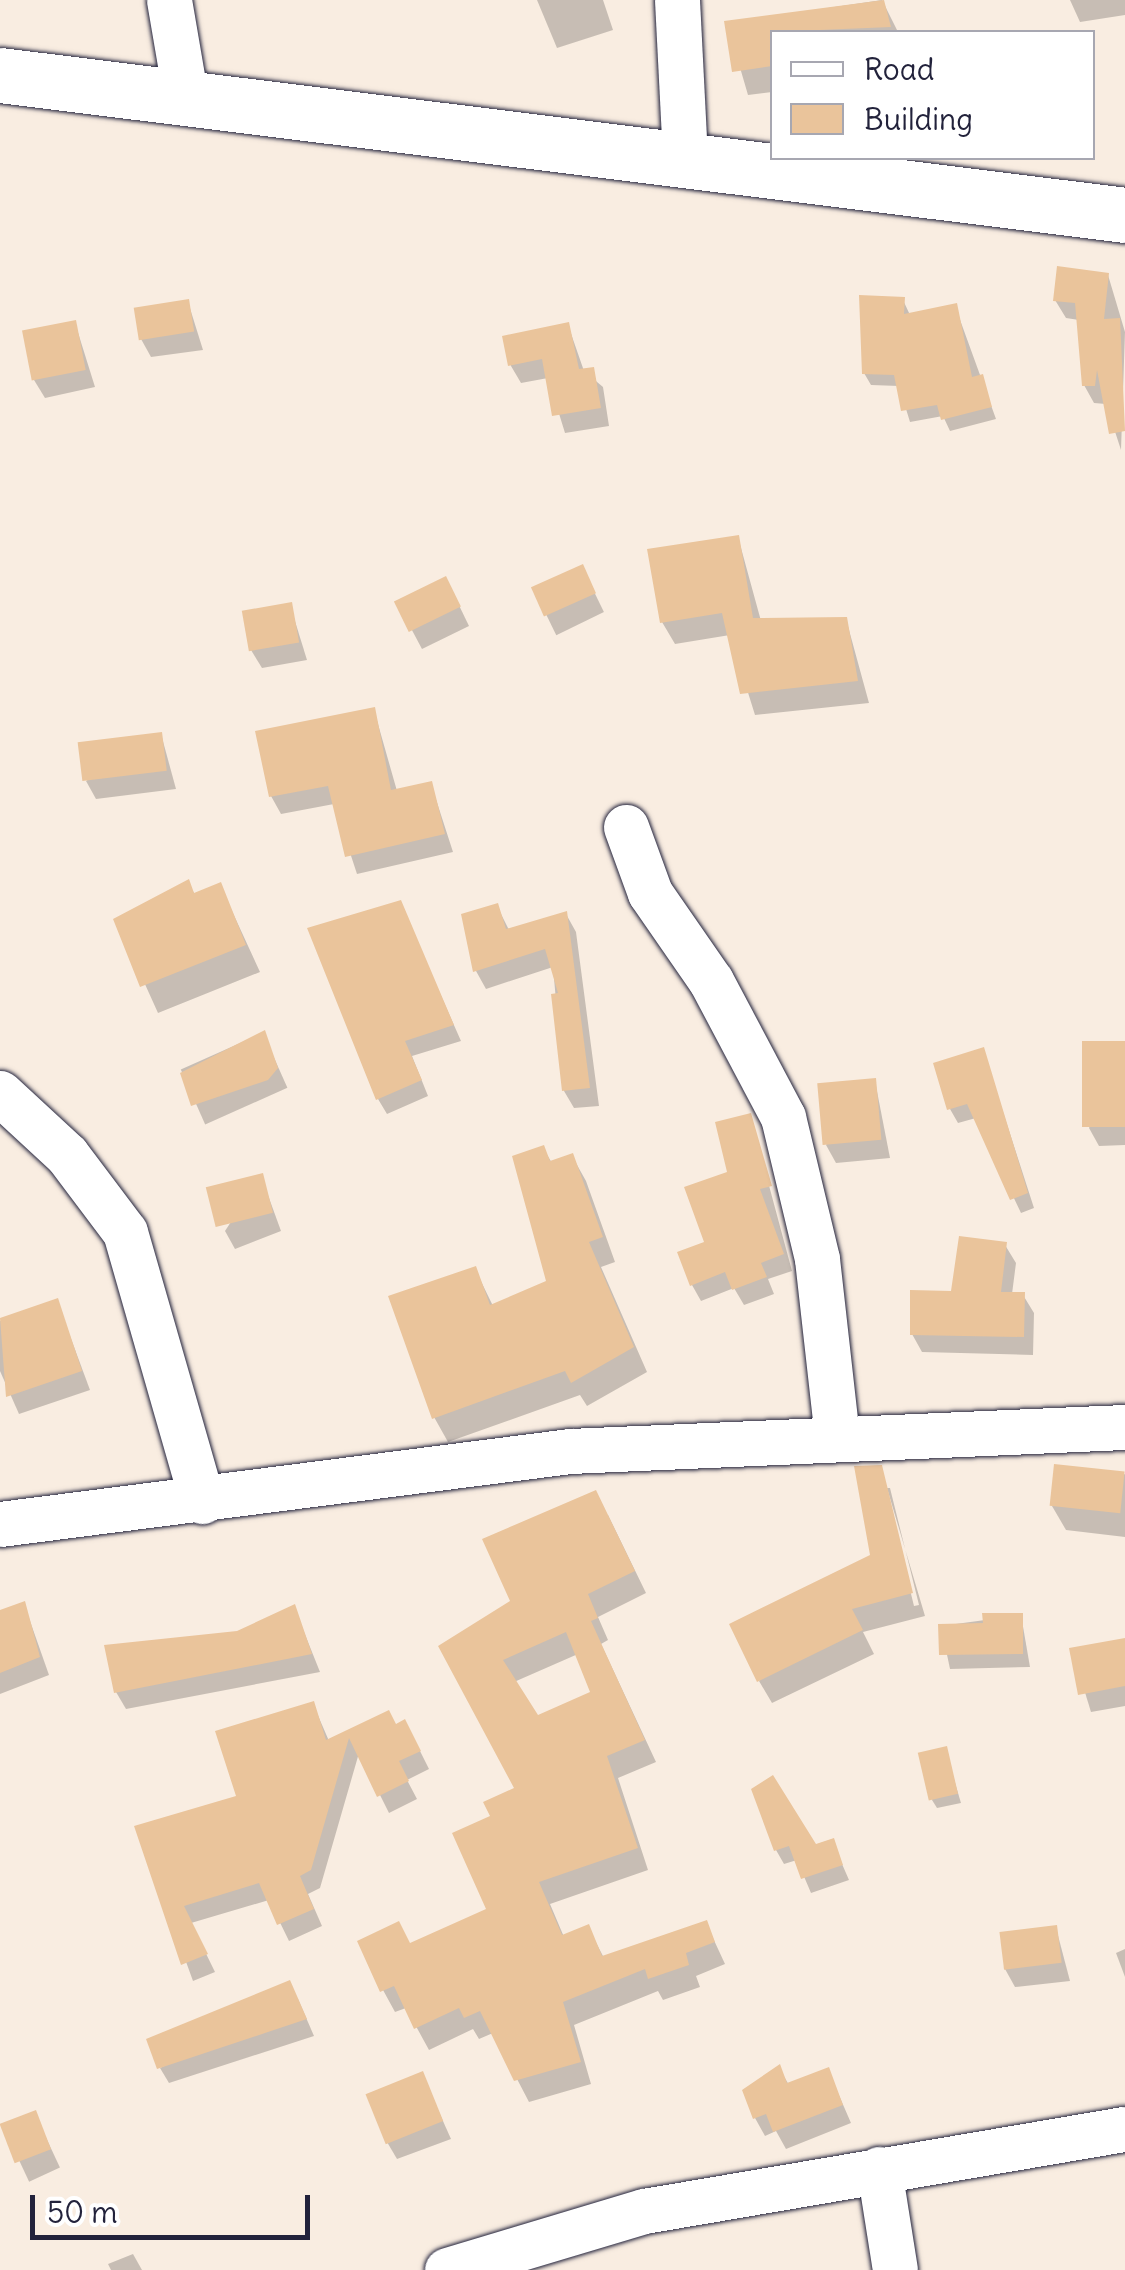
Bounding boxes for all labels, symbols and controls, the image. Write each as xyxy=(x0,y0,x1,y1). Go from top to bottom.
legend xyxy=(770,30,1095,160)
text: Road xyxy=(864,50,934,88)
text: Building xyxy=(864,100,973,138)
scale bar xyxy=(35,2175,315,2237)
text: 50 m xyxy=(47,2193,117,2231)

